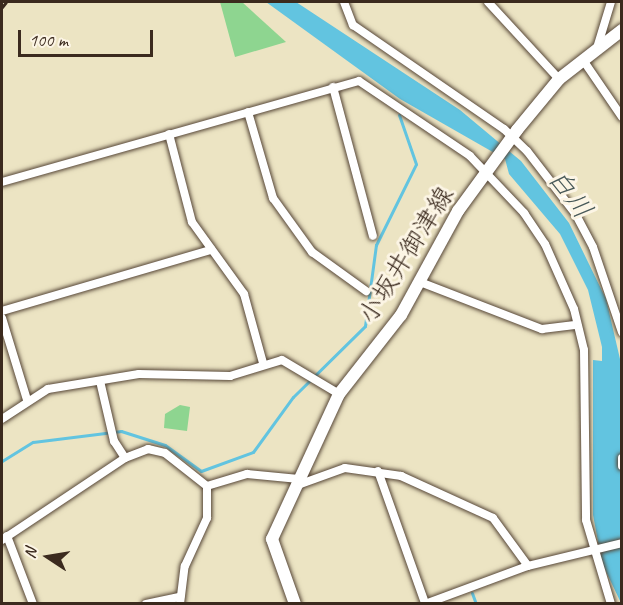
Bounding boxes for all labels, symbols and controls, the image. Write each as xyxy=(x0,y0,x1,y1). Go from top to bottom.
scale bar xyxy=(21,18,156,56)
text: 100 m xyxy=(29,29,68,51)
water label: 白川 xyxy=(541,163,599,225)
street label: 小坂井御津線 xyxy=(351,181,461,329)
north arrow xyxy=(18,527,78,587)
text: N xyxy=(20,546,41,560)

